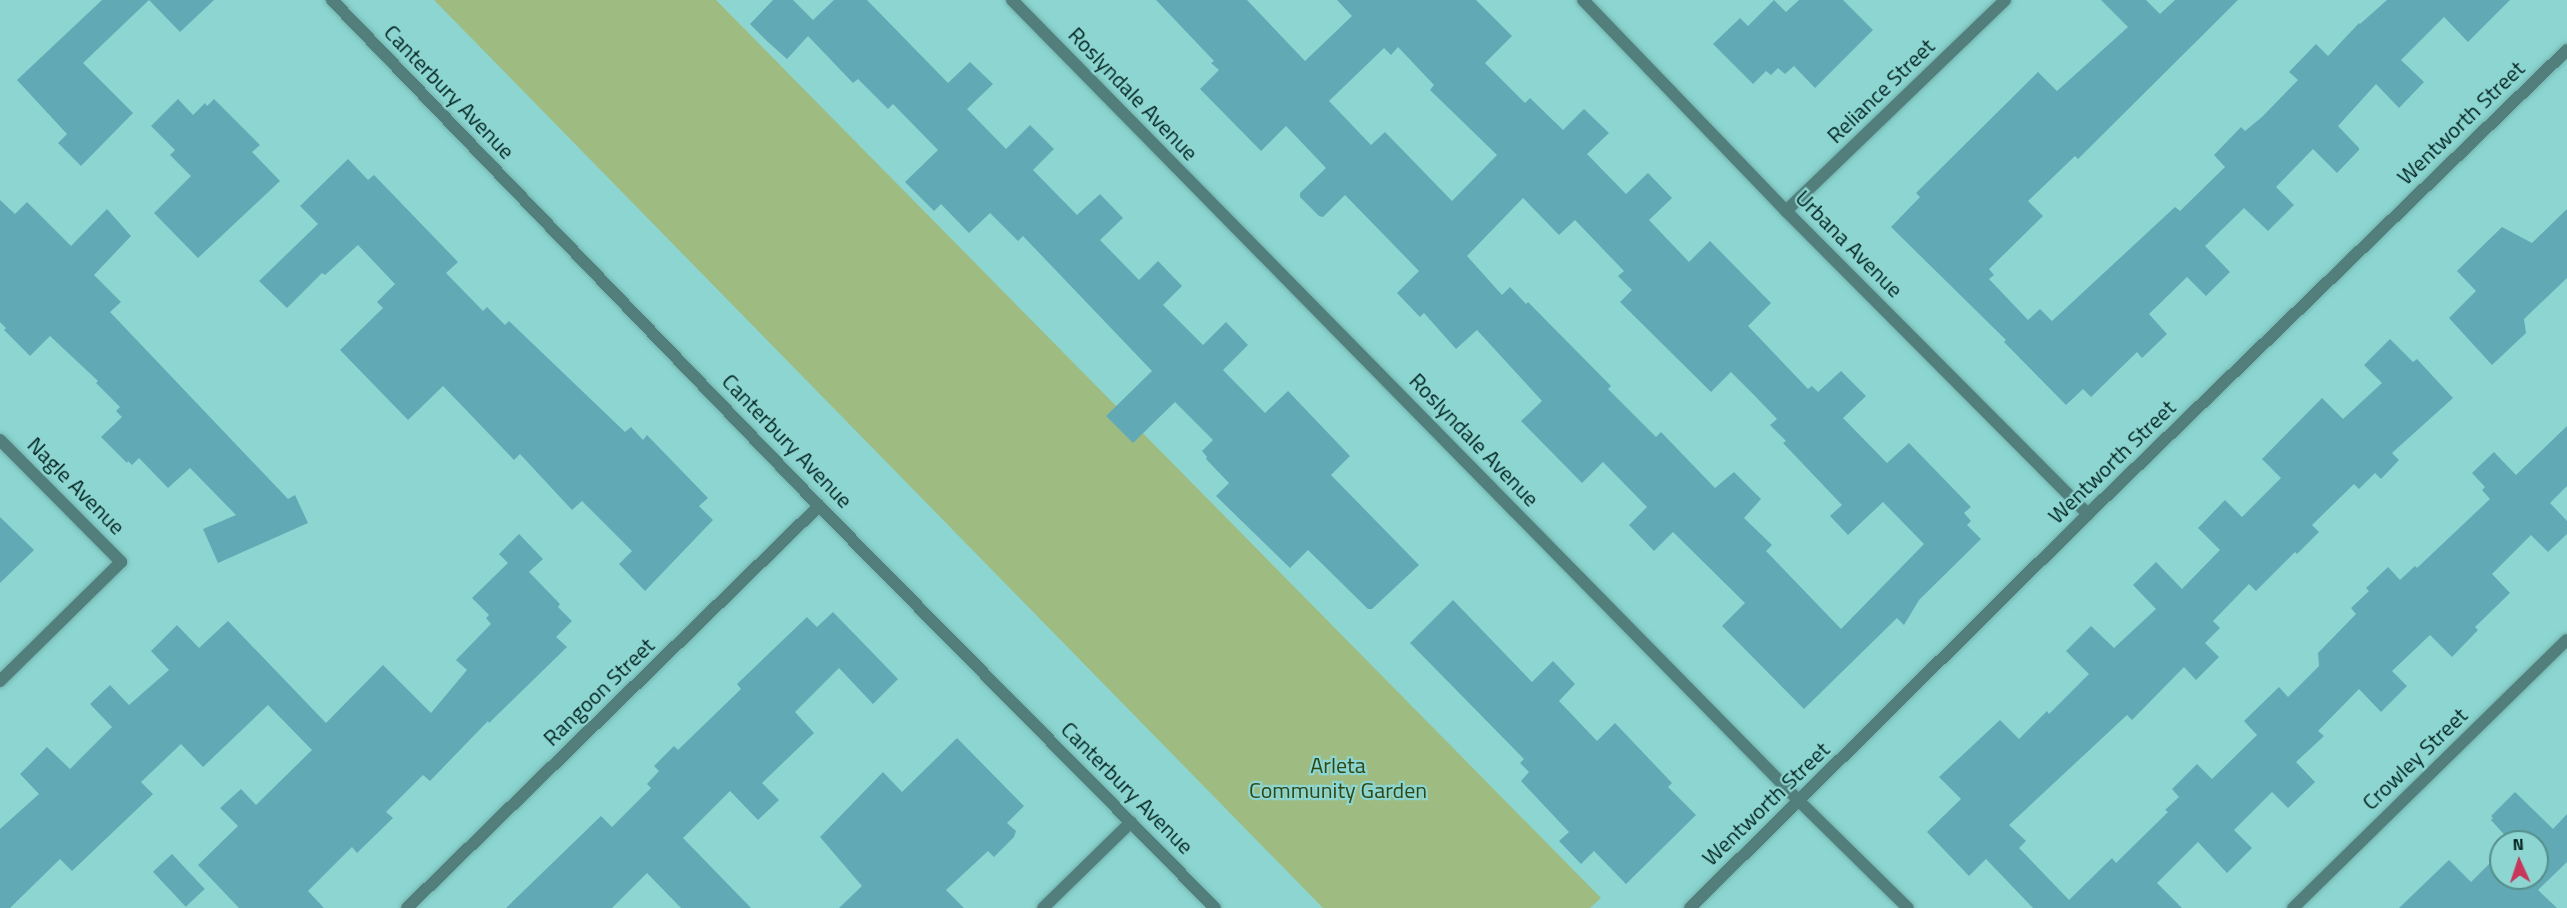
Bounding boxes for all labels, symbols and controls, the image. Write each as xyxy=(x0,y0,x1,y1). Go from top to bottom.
street label: Canterbury Avenue xyxy=(378,19,520,165)
street label: Roslyndale Avenue xyxy=(1063,22,1203,166)
street label: Reliance Street xyxy=(1822,33,1940,149)
street label: Wentworth Street xyxy=(2392,56,2530,190)
street label: Urbana Avenue xyxy=(1790,185,1908,303)
street label: Canterbury Avenue xyxy=(716,368,858,514)
street label: Roslyndale Avenue xyxy=(1404,368,1544,512)
street label: Wentworth Street xyxy=(2043,395,2181,529)
street label: Nagle Avenue xyxy=(22,432,130,540)
street label: Rangoon Street xyxy=(538,632,660,752)
street label: Crowley Street xyxy=(2357,702,2473,816)
street label: Canterbury Avenue xyxy=(1055,716,1199,860)
street label: Wentworth Street xyxy=(1697,737,1835,871)
park label: Arleta Community Garden xyxy=(1249,752,1427,804)
north arrow xyxy=(2489,830,2549,890)
text: N xyxy=(2512,832,2524,856)

